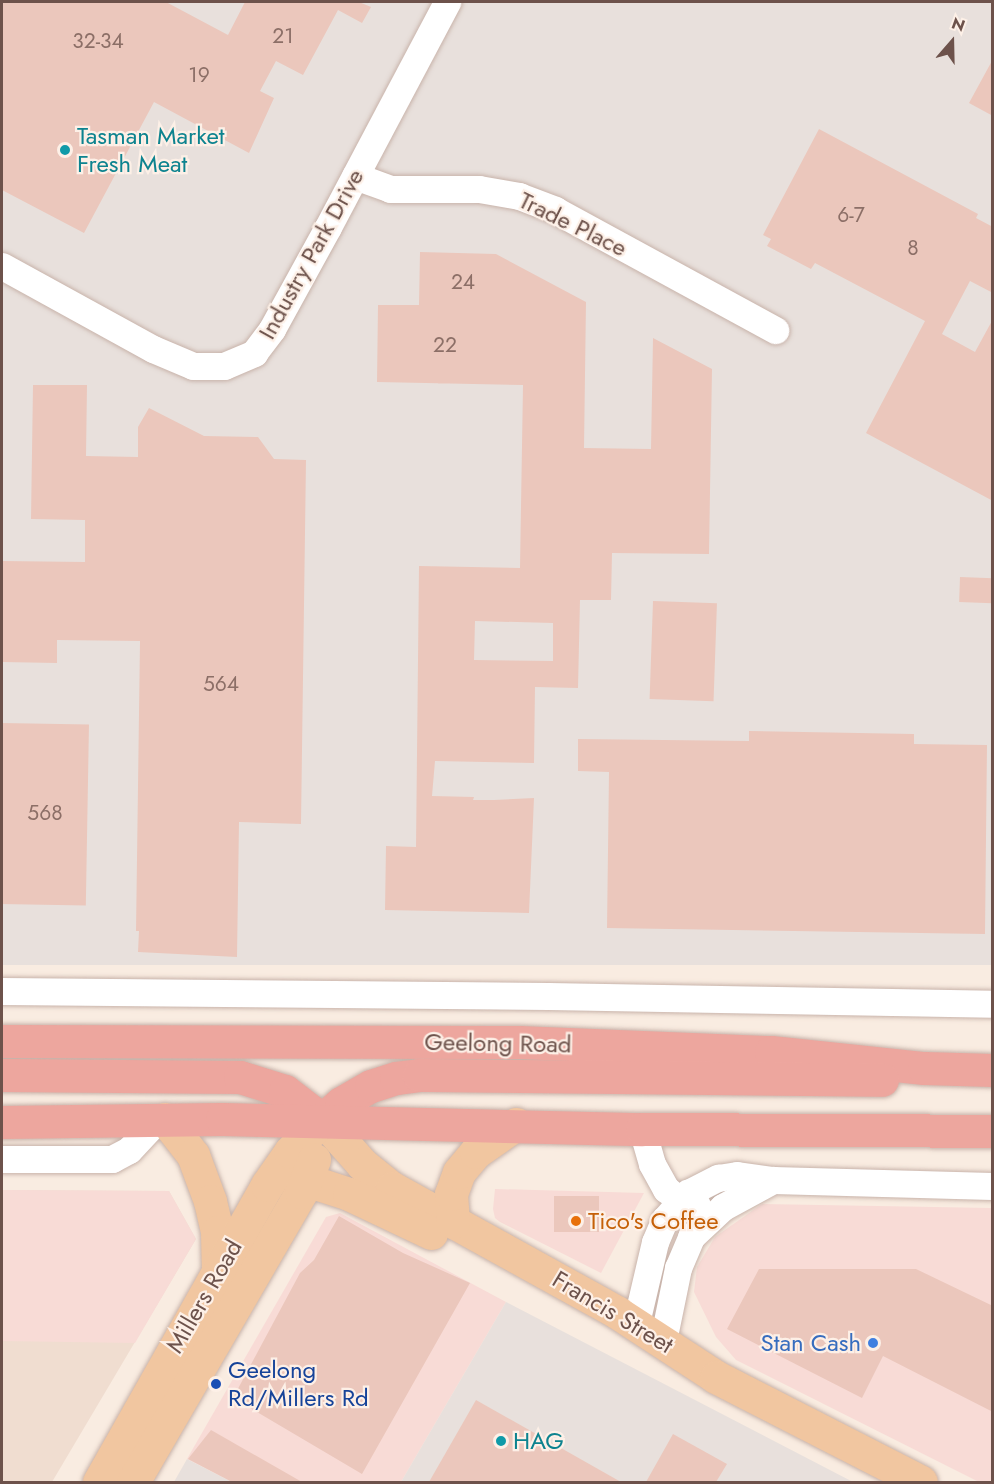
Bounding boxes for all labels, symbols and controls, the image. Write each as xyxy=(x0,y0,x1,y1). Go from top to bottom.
north arrow xyxy=(922,12,982,72)
text: N xyxy=(948,12,968,38)
house number: 21 xyxy=(272,23,294,49)
house number: 32-34 xyxy=(72,28,124,54)
house number: 19 xyxy=(188,62,210,88)
place label: Tasman Market Fresh Meat xyxy=(77,122,225,178)
marker: Tasman Market Fresh Meat xyxy=(58,143,72,157)
street label: Industry Park Drive xyxy=(252,164,370,344)
street label: Trade Place xyxy=(514,186,632,262)
house number: 6-7 xyxy=(837,202,865,228)
house number: 8 xyxy=(907,235,919,261)
house number: 24 xyxy=(451,269,475,295)
house number: 22 xyxy=(433,332,457,358)
house number: 564 xyxy=(203,671,239,697)
house number: 568 xyxy=(27,800,63,826)
street label: Geelong Road xyxy=(424,1027,572,1059)
place label: Tico's Coffee xyxy=(588,1207,719,1235)
marker: Tico's Coffee xyxy=(569,1214,583,1228)
street label: Millers Road xyxy=(160,1234,248,1358)
street label: Francis Street xyxy=(547,1265,679,1359)
place label: Stan Cash xyxy=(760,1329,861,1357)
marker: Stan Cash xyxy=(866,1336,880,1350)
place label: Geelong Rd/Millers Rd xyxy=(228,1356,369,1412)
marker: Geelong Rd/Millers Rd xyxy=(209,1377,223,1391)
place label: HAG xyxy=(513,1427,564,1455)
marker: HAG xyxy=(494,1434,508,1448)

